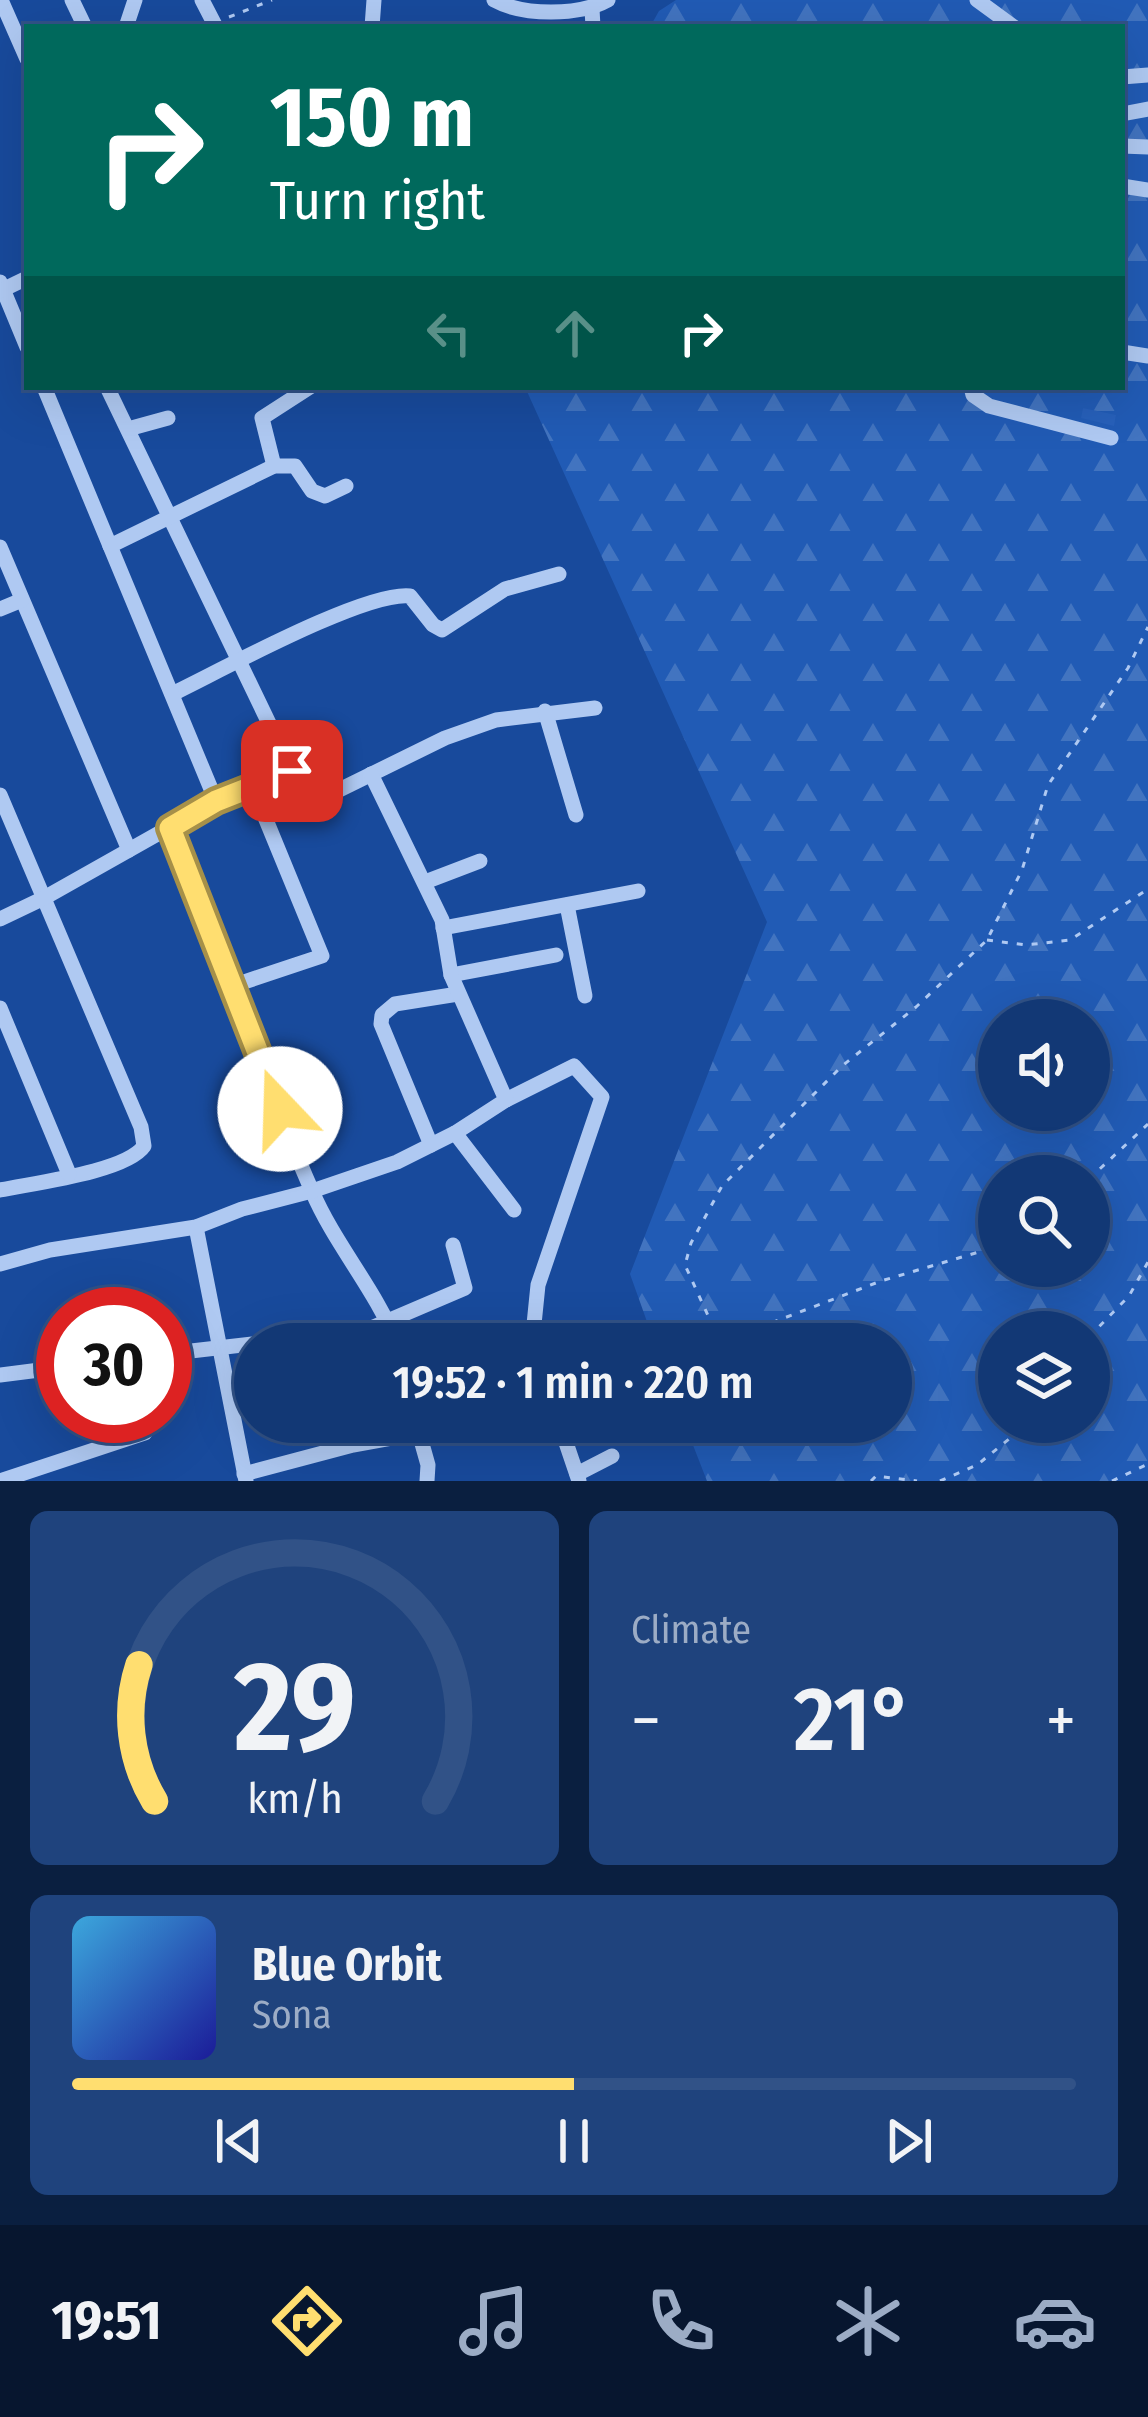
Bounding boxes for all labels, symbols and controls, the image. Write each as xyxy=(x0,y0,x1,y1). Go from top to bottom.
text: 150 m xyxy=(270,67,474,168)
icon: right xyxy=(72,72,228,228)
text: Turn right xyxy=(270,169,485,233)
icon: left xyxy=(416,300,482,366)
icon: ahead xyxy=(542,300,608,366)
icon: right xyxy=(668,300,734,366)
pin xyxy=(241,720,343,822)
icon: arrive xyxy=(259,738,325,804)
map controls xyxy=(978,999,1110,1443)
button: sound xyxy=(978,999,1110,1131)
position arrow xyxy=(217,1046,343,1172)
button: search xyxy=(978,1155,1110,1287)
speed limit sign: 30 xyxy=(36,1287,192,1443)
button: layers xyxy=(978,1311,1110,1443)
text: 19:52 · 1 min · 220 m xyxy=(393,1356,753,1410)
text: Climate xyxy=(631,1607,751,1653)
text: 29 xyxy=(233,1633,355,1783)
text: 21° xyxy=(794,1666,913,1774)
text: − xyxy=(631,1681,661,1760)
text: + xyxy=(1046,1681,1076,1760)
text: km/h xyxy=(247,1773,342,1824)
text: Blue Orbit xyxy=(252,1938,442,1992)
text: Sona xyxy=(252,1992,332,2038)
icon: previous xyxy=(206,2108,272,2174)
icon: pause xyxy=(541,2108,607,2174)
icon: next xyxy=(876,2108,942,2174)
icon: directions xyxy=(265,2279,349,2363)
icon: music xyxy=(452,2279,536,2363)
icon: phone xyxy=(639,2279,723,2363)
icon: climate xyxy=(826,2279,910,2363)
icon: car xyxy=(1013,2279,1097,2363)
text: 19:51 xyxy=(52,2289,162,2353)

